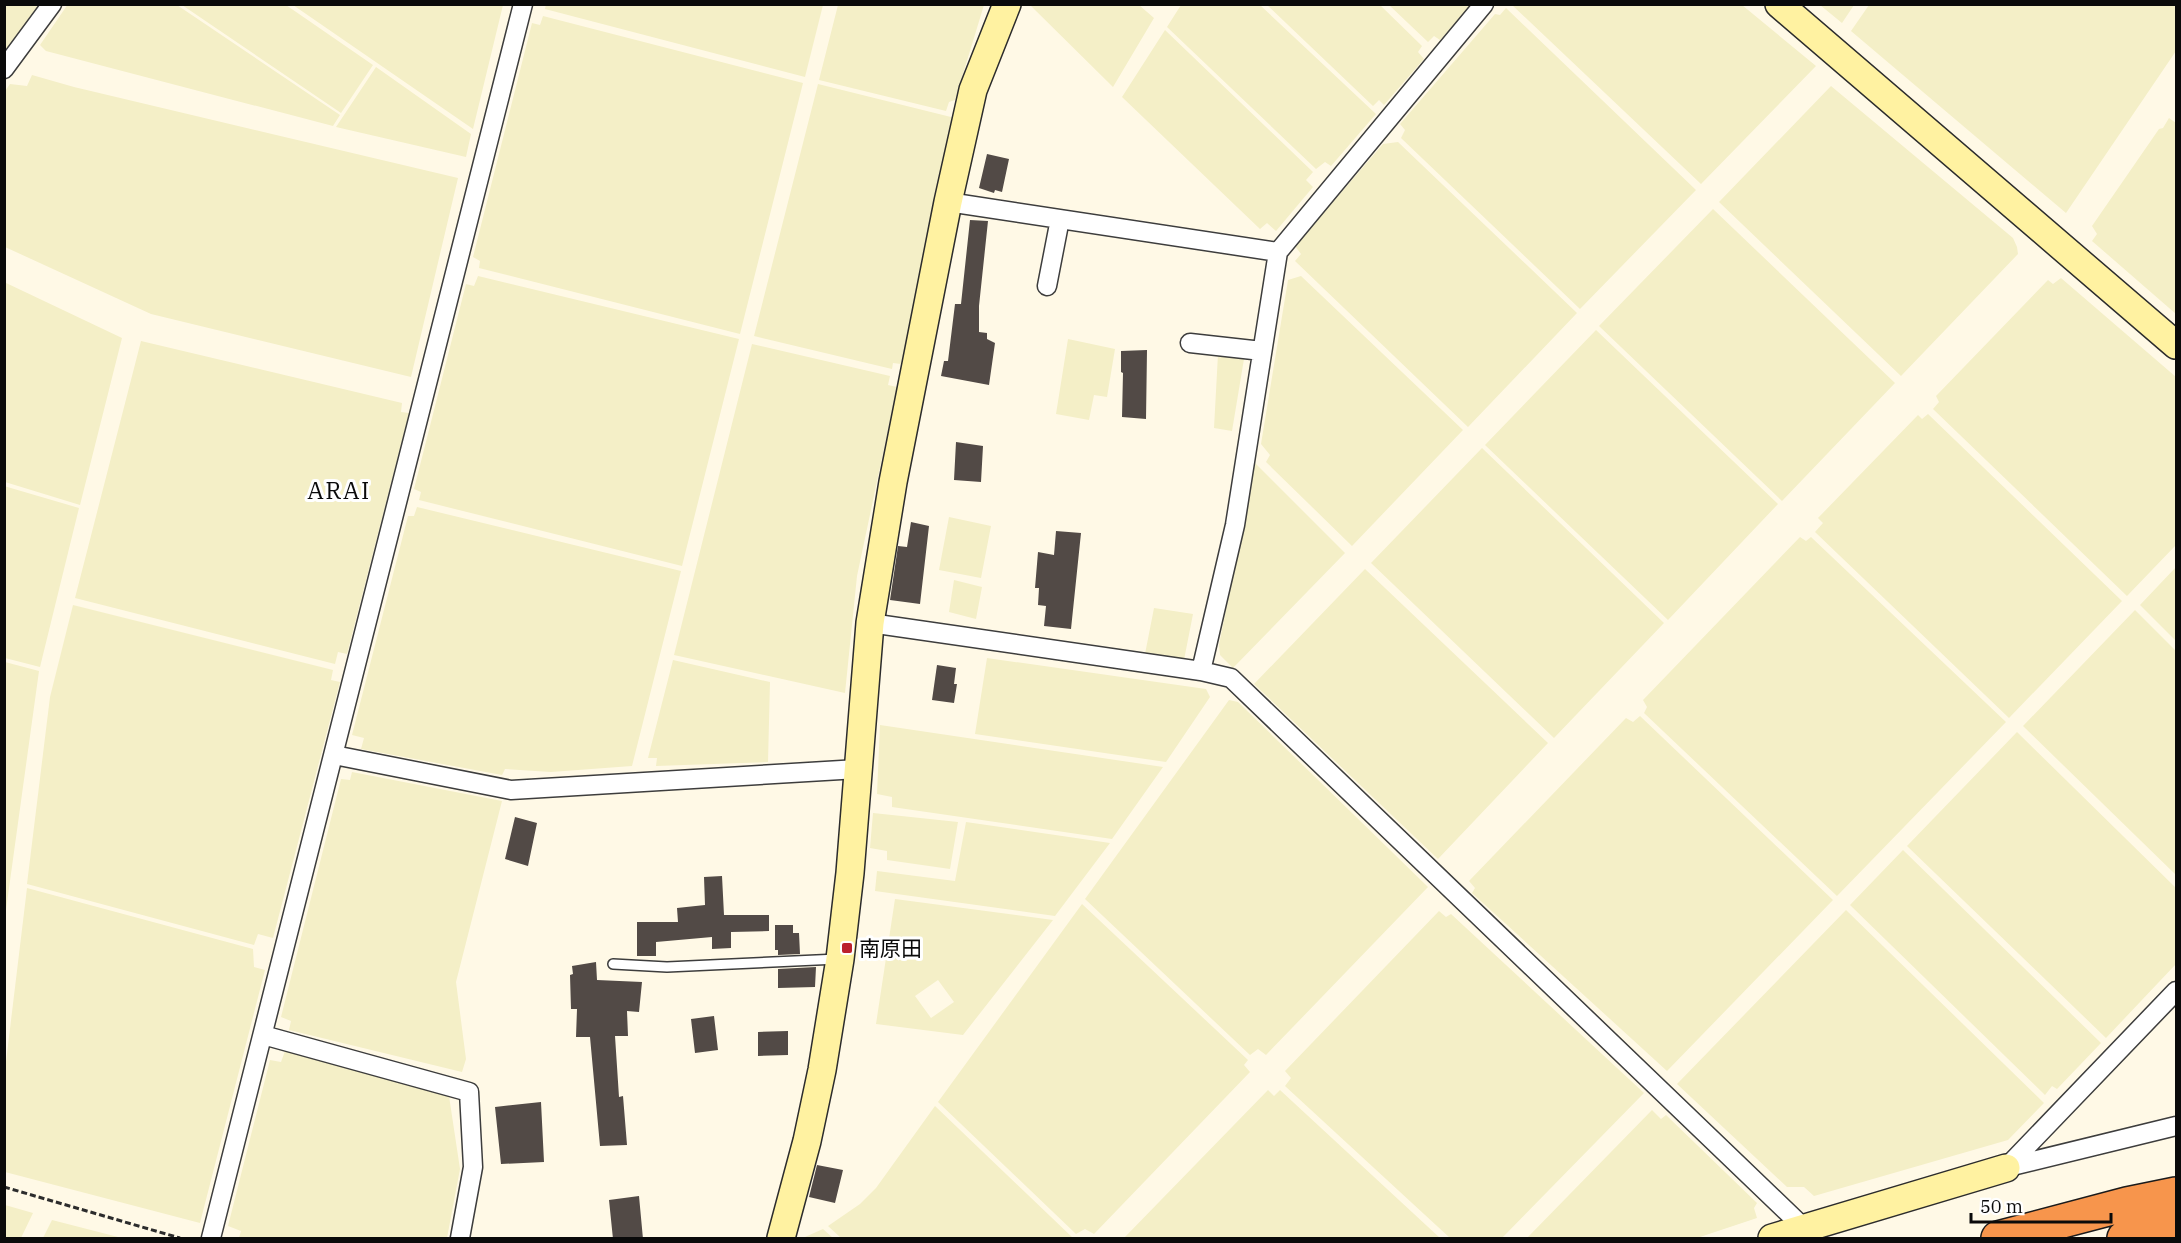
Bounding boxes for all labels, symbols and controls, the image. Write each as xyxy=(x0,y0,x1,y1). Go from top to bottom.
district label: ARAI xyxy=(307,474,371,506)
place label: 南原田 xyxy=(859,934,922,962)
marker: 南原田 xyxy=(840,941,854,955)
scale bar xyxy=(1971,1186,2110,1224)
text: 50 m xyxy=(1980,1195,2023,1218)

